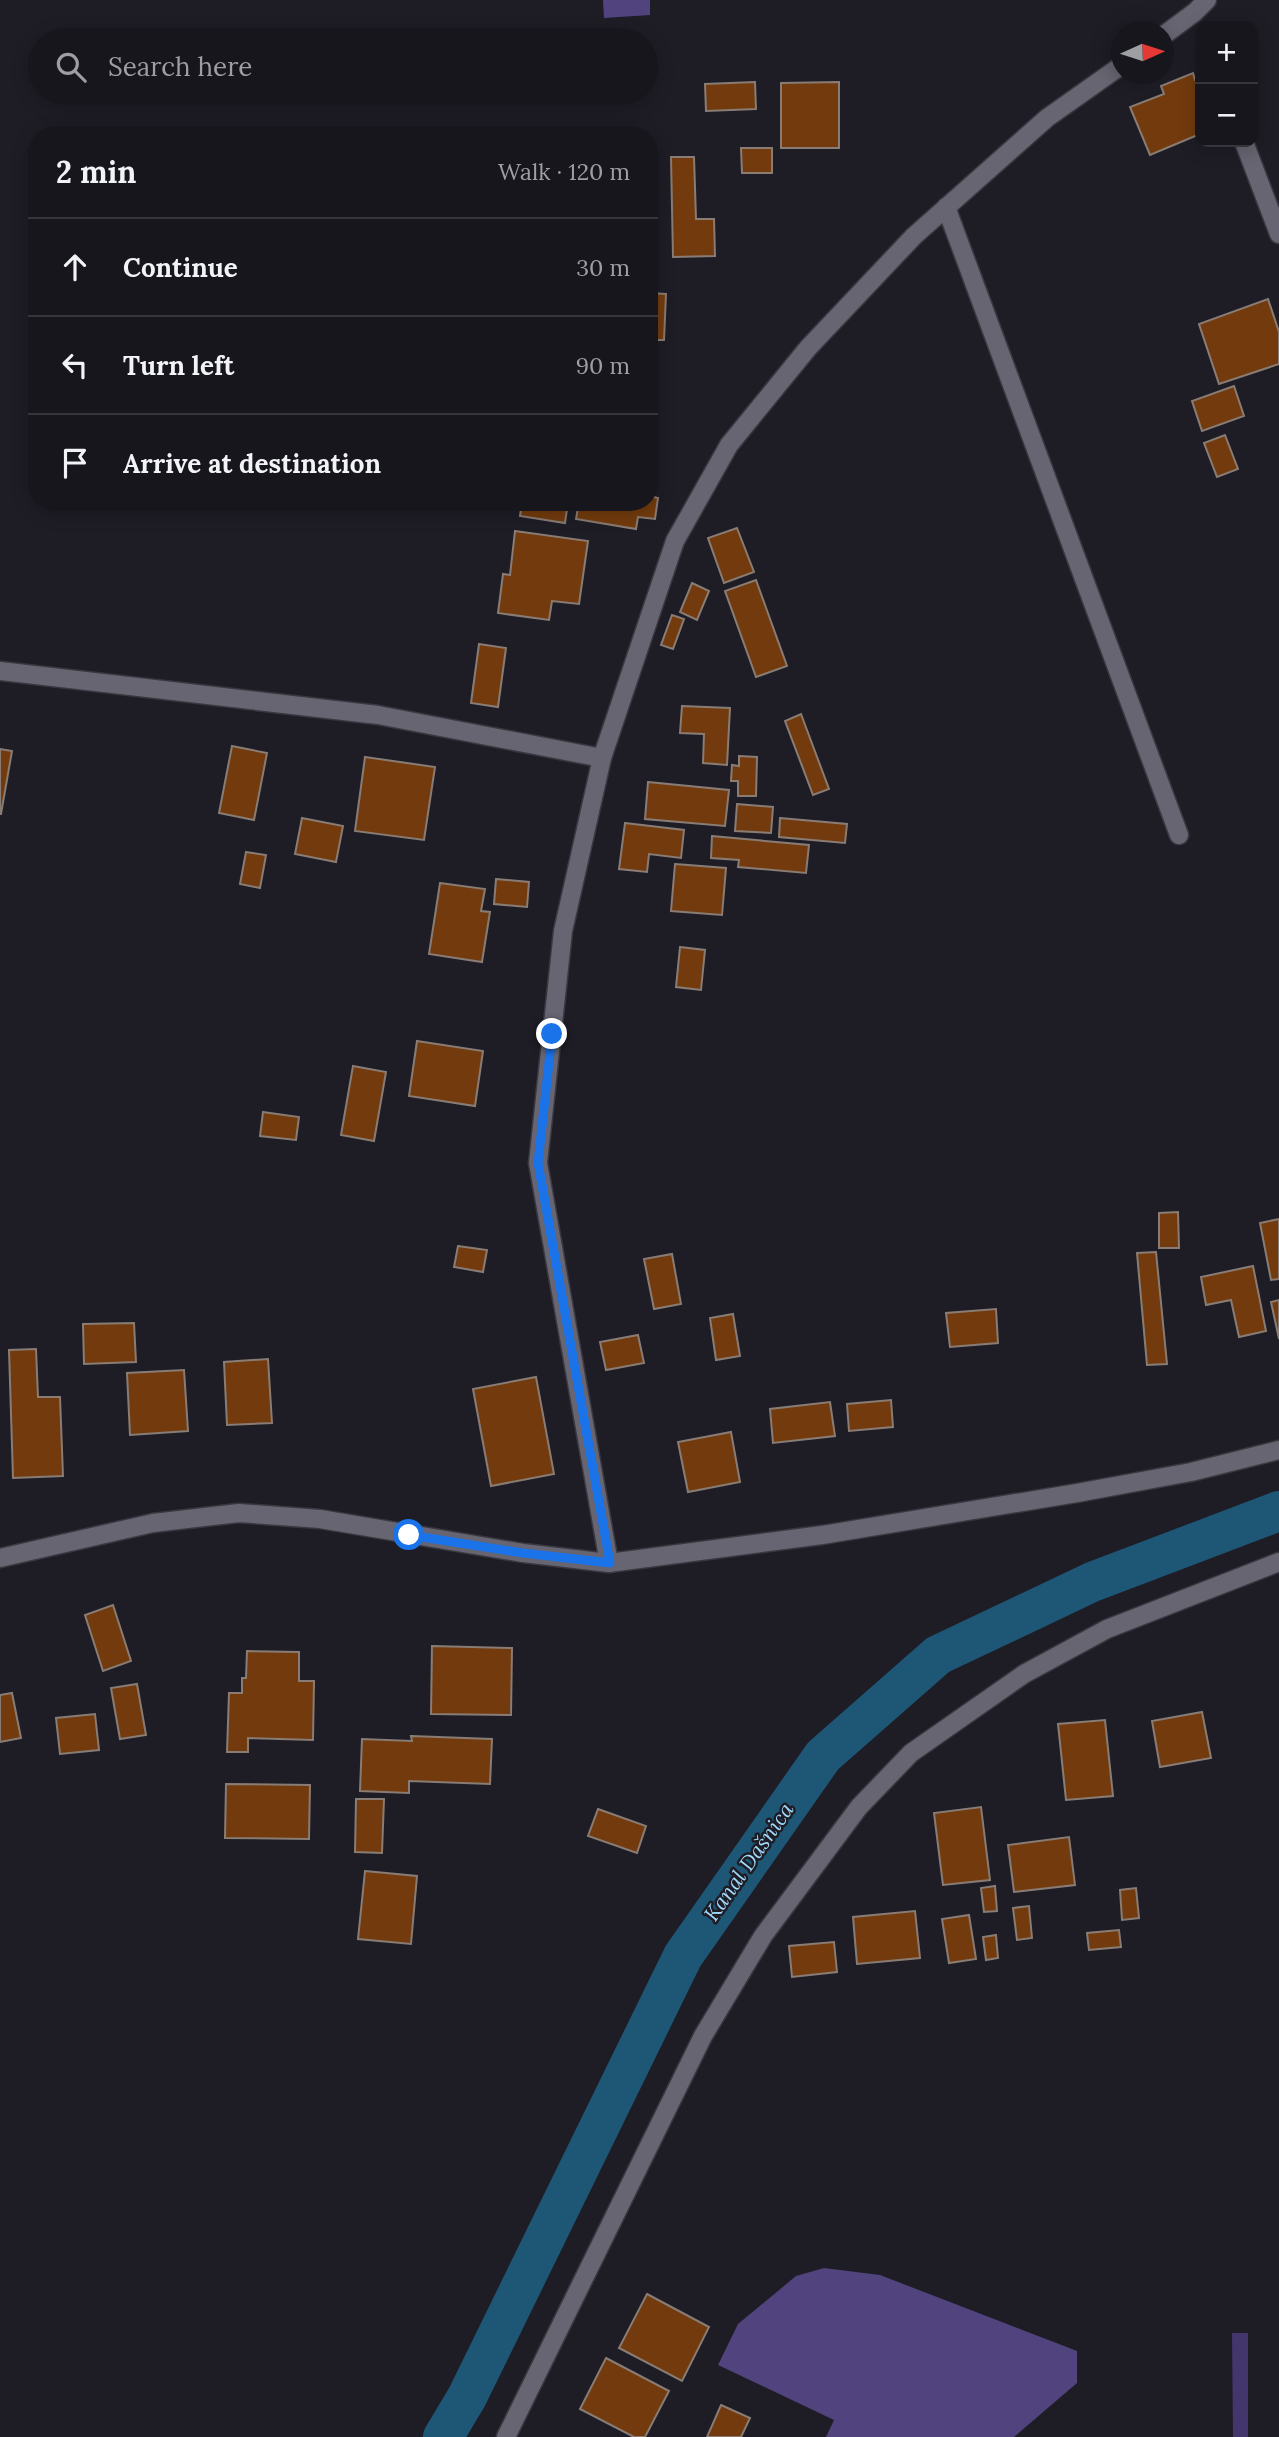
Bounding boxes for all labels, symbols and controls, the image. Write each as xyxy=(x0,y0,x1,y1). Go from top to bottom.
north arrow xyxy=(1111,21,1174,84)
map controls xyxy=(1195,21,1258,147)
button: + xyxy=(1195,21,1258,84)
search box xyxy=(28,28,658,105)
icon: search xyxy=(52,48,90,86)
text: Search here xyxy=(108,50,252,83)
button: − xyxy=(1195,84,1258,147)
text: 2 min xyxy=(56,153,136,191)
text: Walk · 120 m xyxy=(498,157,630,186)
icon: ahead xyxy=(56,248,94,286)
text: Continue xyxy=(123,251,238,284)
text: 30 m xyxy=(576,253,630,282)
icon: left xyxy=(56,346,94,384)
text: Turn left xyxy=(123,349,234,382)
text: 90 m xyxy=(576,351,630,380)
icon: arrive xyxy=(56,444,94,482)
text: Arrive at destination xyxy=(123,447,381,480)
route end xyxy=(536,1018,567,1049)
route start xyxy=(393,1519,424,1550)
water label: Kanal Dašnica xyxy=(698,1797,800,1926)

